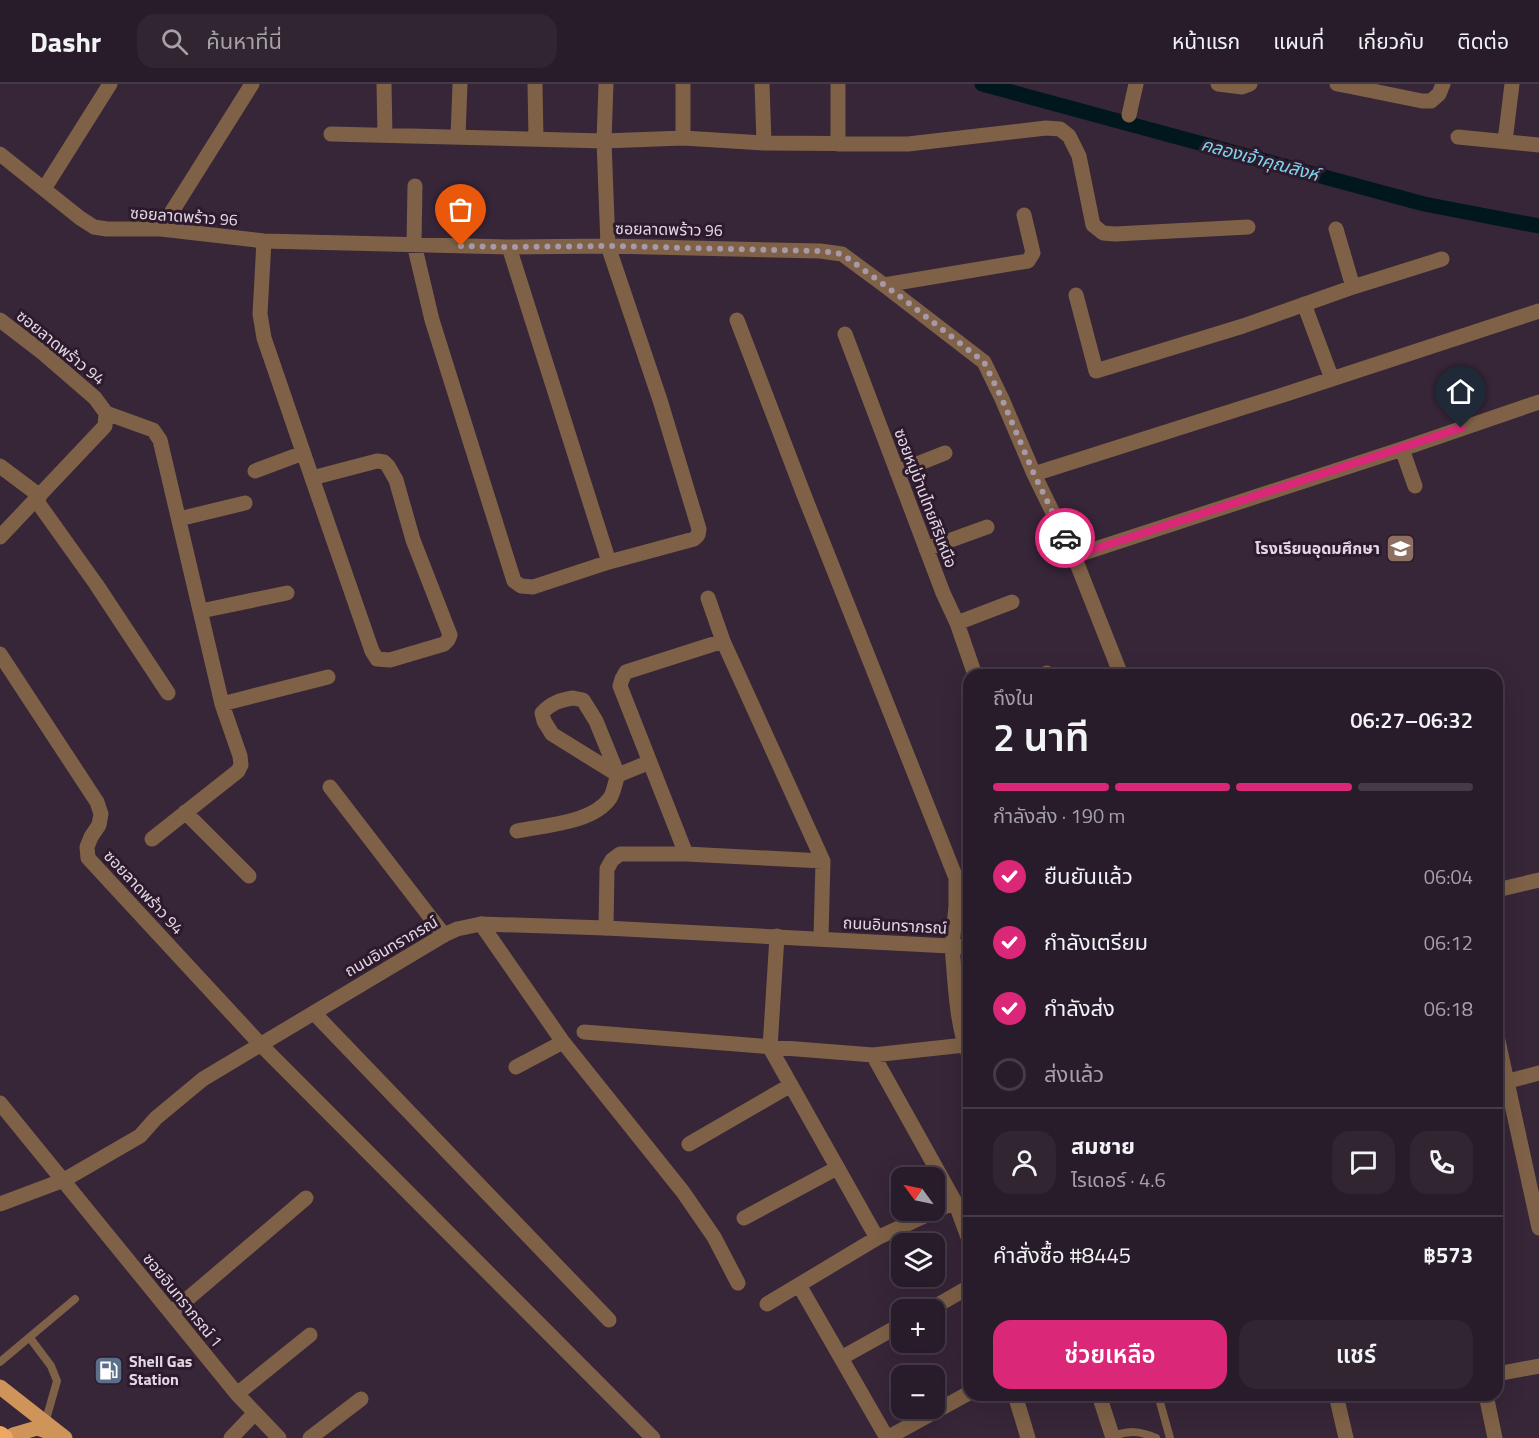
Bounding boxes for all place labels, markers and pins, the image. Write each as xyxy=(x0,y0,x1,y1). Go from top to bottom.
pin xyxy=(435,184,486,246)
pin xyxy=(1435,366,1486,428)
school or university icon: โรงเรียนอุดมศึกษา xyxy=(1385,532,1417,564)
place label: โรงเรียนอุดมศึกษา xyxy=(1255,536,1380,560)
place label: Shell Gas Station xyxy=(129,1349,192,1391)
fuel station icon: Shell Gas Station xyxy=(92,1354,124,1386)

